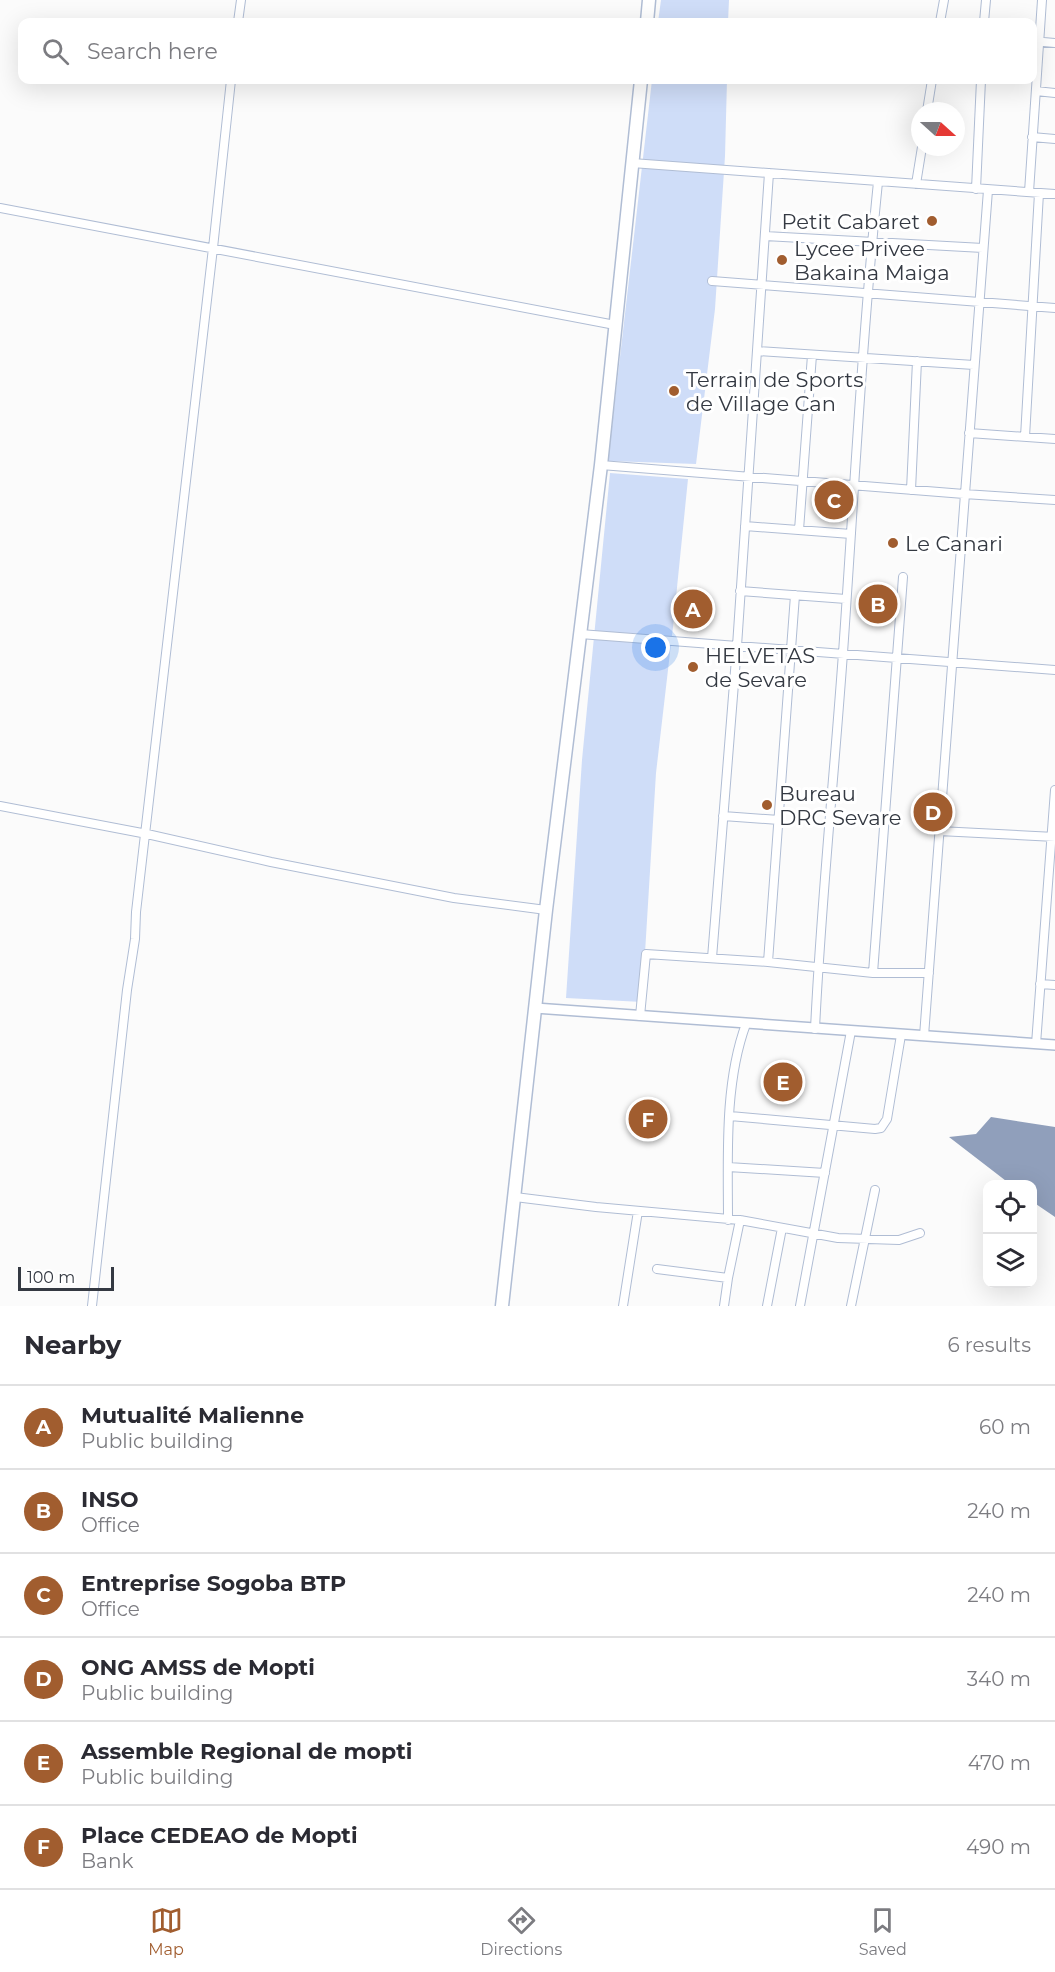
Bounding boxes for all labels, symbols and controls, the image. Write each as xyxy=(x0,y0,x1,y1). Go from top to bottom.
search box xyxy=(18,18,1037,84)
icon: search xyxy=(39,35,72,68)
text: Search here xyxy=(87,38,218,65)
north arrow xyxy=(911,102,965,156)
place label: Petit Cabaret xyxy=(781,209,920,234)
marker: Petit Cabaret xyxy=(925,214,939,228)
place label: Lycee Privee Bakaina Maiga xyxy=(794,236,950,285)
marker: Lycee Privee Bakaina Maiga xyxy=(775,253,789,267)
place label: Terrain de Sports de Village Can xyxy=(686,367,863,416)
marker: Terrain de Sports de Village Can xyxy=(667,384,681,398)
pin: C xyxy=(814,478,854,522)
place label: Le Canari xyxy=(905,531,1003,556)
marker: Le Canari xyxy=(886,536,900,550)
pin: B xyxy=(858,582,898,626)
pin: A xyxy=(674,586,712,632)
your location xyxy=(641,633,670,662)
place label: HELVETAS de Sevare xyxy=(705,643,815,692)
marker: HELVETAS de Sevare xyxy=(686,660,700,674)
place label: Bureau DRC Sevare xyxy=(779,781,902,830)
pin: D xyxy=(914,790,952,834)
marker: Bureau DRC Sevare xyxy=(760,798,774,812)
pin: E xyxy=(764,1060,802,1104)
pin: F xyxy=(628,1096,668,1142)
map controls xyxy=(983,1180,1037,1288)
button: locate xyxy=(983,1180,1037,1234)
button: layers xyxy=(983,1234,1037,1288)
scale bar xyxy=(18,1264,114,1292)
text: 100 m xyxy=(27,1268,75,1287)
text: Nearby xyxy=(24,1329,121,1361)
text: 6 results xyxy=(947,1333,1031,1357)
text: Mutualité Malienne xyxy=(81,1402,304,1429)
text: A xyxy=(36,1415,51,1439)
text: 60 m xyxy=(979,1415,1031,1439)
text: Public building xyxy=(81,1429,234,1453)
text: INSO xyxy=(81,1486,139,1513)
text: B xyxy=(36,1499,51,1523)
text: 240 m xyxy=(967,1499,1031,1523)
text: Office xyxy=(81,1513,140,1537)
text: Entreprise Sogoba BTP xyxy=(81,1570,346,1597)
text: C xyxy=(36,1583,51,1607)
text: 240 m xyxy=(967,1583,1031,1607)
text: Office xyxy=(81,1597,140,1621)
text: ONG AMSS de Mopti xyxy=(81,1654,315,1681)
text: D xyxy=(35,1667,52,1691)
text: 340 m xyxy=(967,1667,1031,1691)
text: Public building xyxy=(81,1681,234,1705)
text: Assemble Regional de mopti xyxy=(81,1738,412,1765)
text: E xyxy=(37,1751,50,1775)
text: 470 m xyxy=(968,1751,1031,1775)
text: Public building xyxy=(81,1765,234,1789)
text: Place CEDEAO de Mopti xyxy=(81,1822,358,1849)
text: F xyxy=(37,1835,50,1859)
text: 490 m xyxy=(966,1835,1031,1859)
text: Bank xyxy=(81,1849,133,1873)
tab: Map xyxy=(148,1904,184,1959)
tab: Directions xyxy=(480,1904,562,1959)
tab: Saved xyxy=(859,1904,907,1959)

